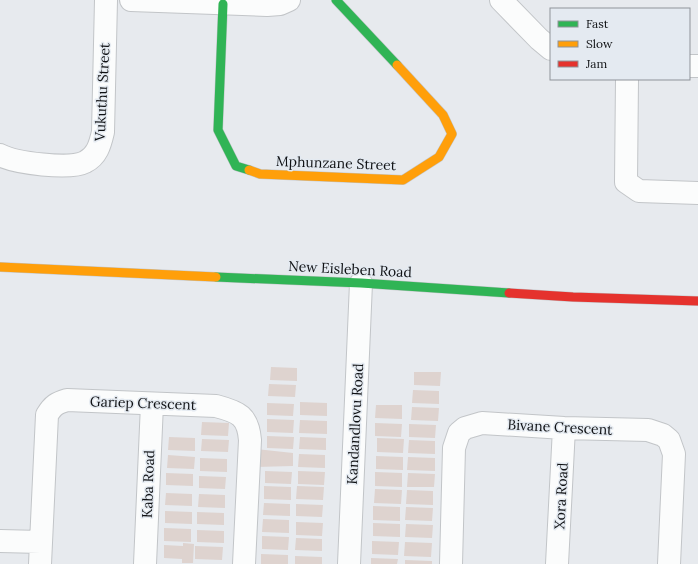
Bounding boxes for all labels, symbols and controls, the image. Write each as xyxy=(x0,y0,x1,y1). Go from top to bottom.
legend xyxy=(550,8,690,80)
text: Fast xyxy=(586,16,609,31)
text: Slow xyxy=(586,36,613,51)
street label: Vukuthu Street xyxy=(90,42,114,143)
text: Jam xyxy=(585,56,607,71)
street label: Mphunzane Street xyxy=(276,152,397,174)
street label: New Eisleben Road xyxy=(288,257,412,281)
street label: Kandandlovu Road xyxy=(343,363,367,485)
street label: Gariep Crescent xyxy=(90,392,197,414)
street label: Bivane Crescent xyxy=(507,415,613,439)
street label: Kaba Road xyxy=(138,450,158,518)
street label: Xora Road xyxy=(550,462,572,530)

